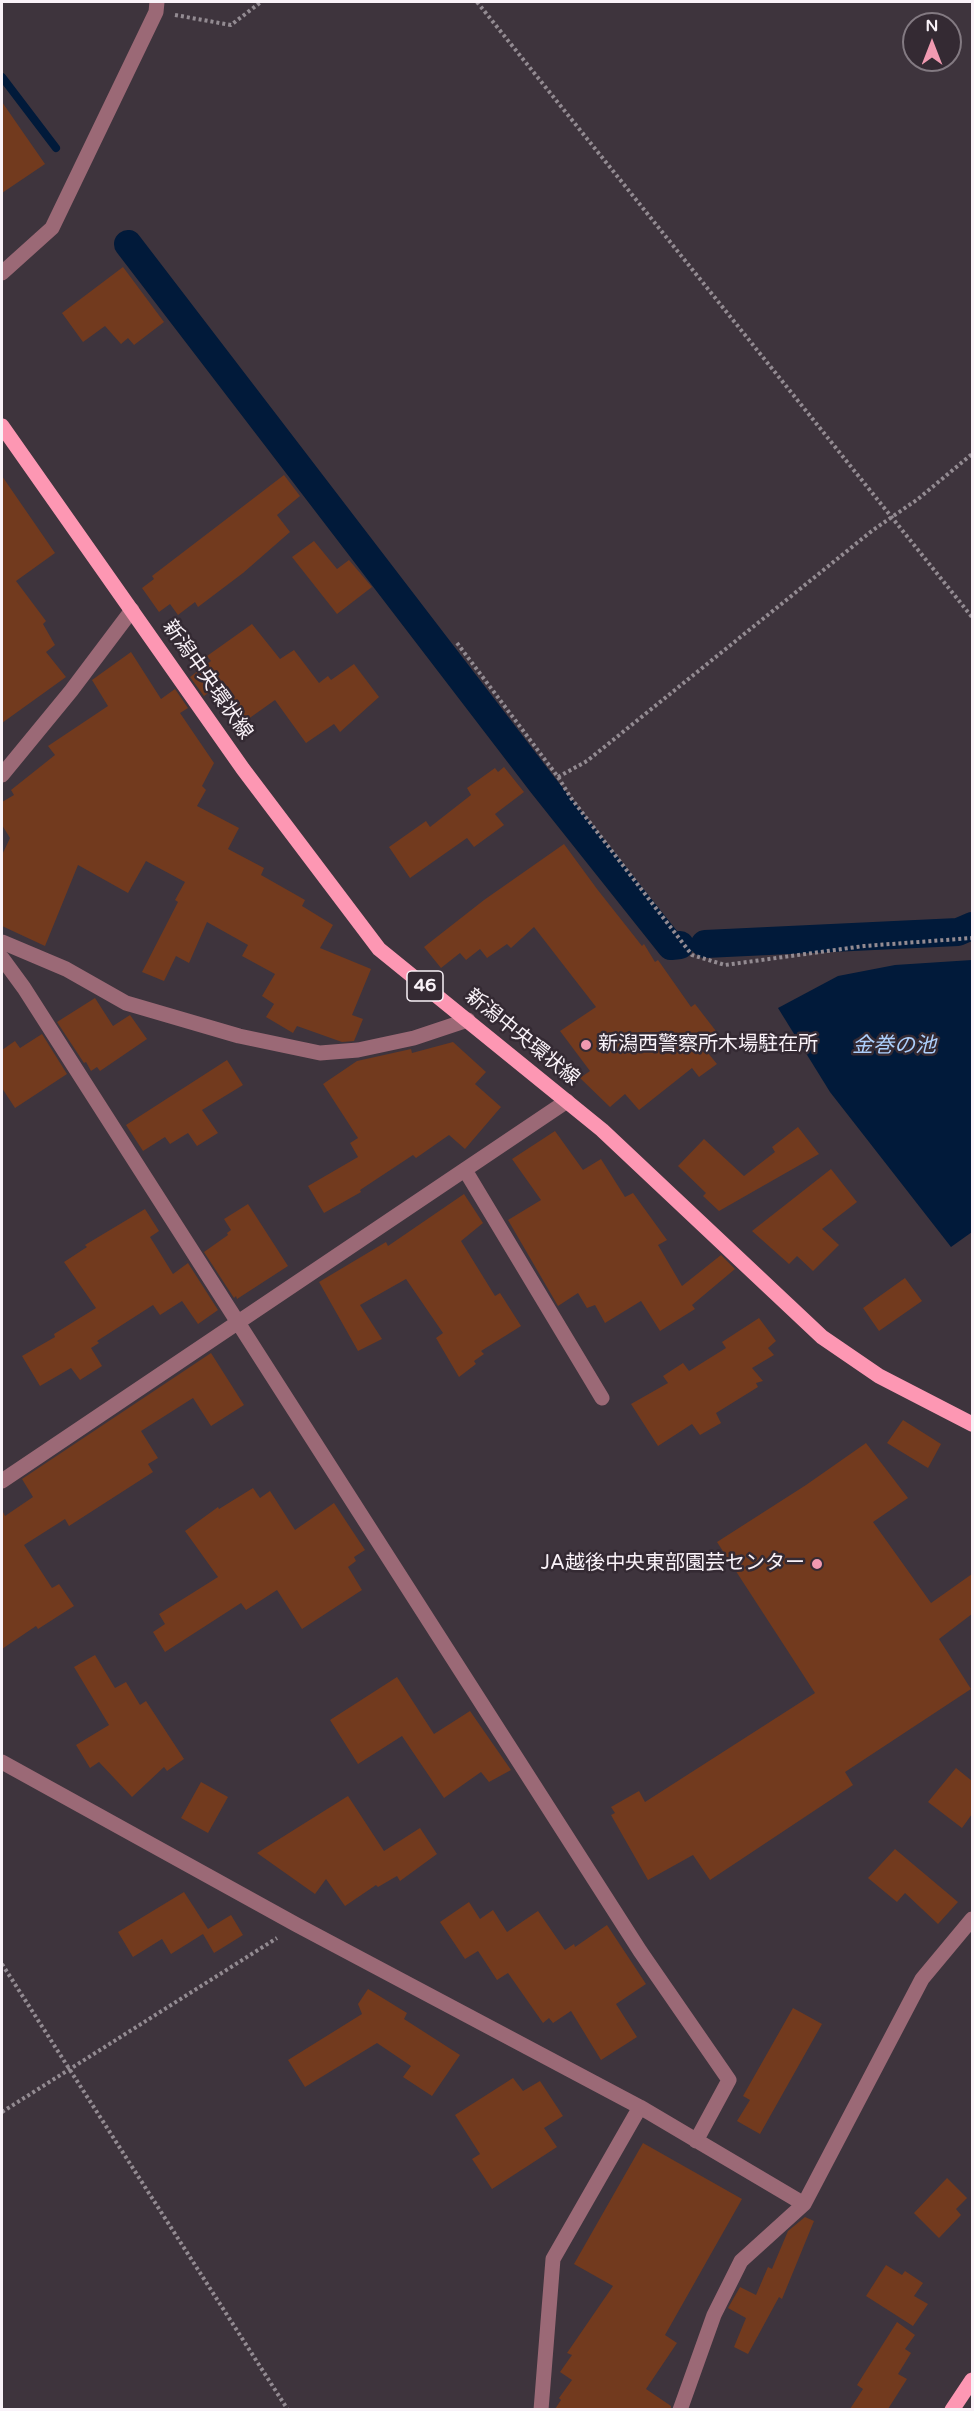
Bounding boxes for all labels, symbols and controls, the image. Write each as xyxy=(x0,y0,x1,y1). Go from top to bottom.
north arrow xyxy=(902,12,962,72)
text: N xyxy=(926,16,938,36)
street label: 新潟中央環状線 xyxy=(157,616,257,744)
road number: 46 xyxy=(407,971,443,1001)
street label: 新潟中央環状線 xyxy=(460,985,584,1091)
place label: 新潟西警察所木場駐在所 xyxy=(598,1033,818,1057)
water label: 金巻の池 xyxy=(852,1033,936,1059)
marker: 新潟西警察所木場駐在所 xyxy=(579,1038,593,1052)
place label: JA越後中央東部園芸センター xyxy=(541,1552,805,1576)
marker: JA越後中央東部園芸センター xyxy=(810,1557,824,1571)

